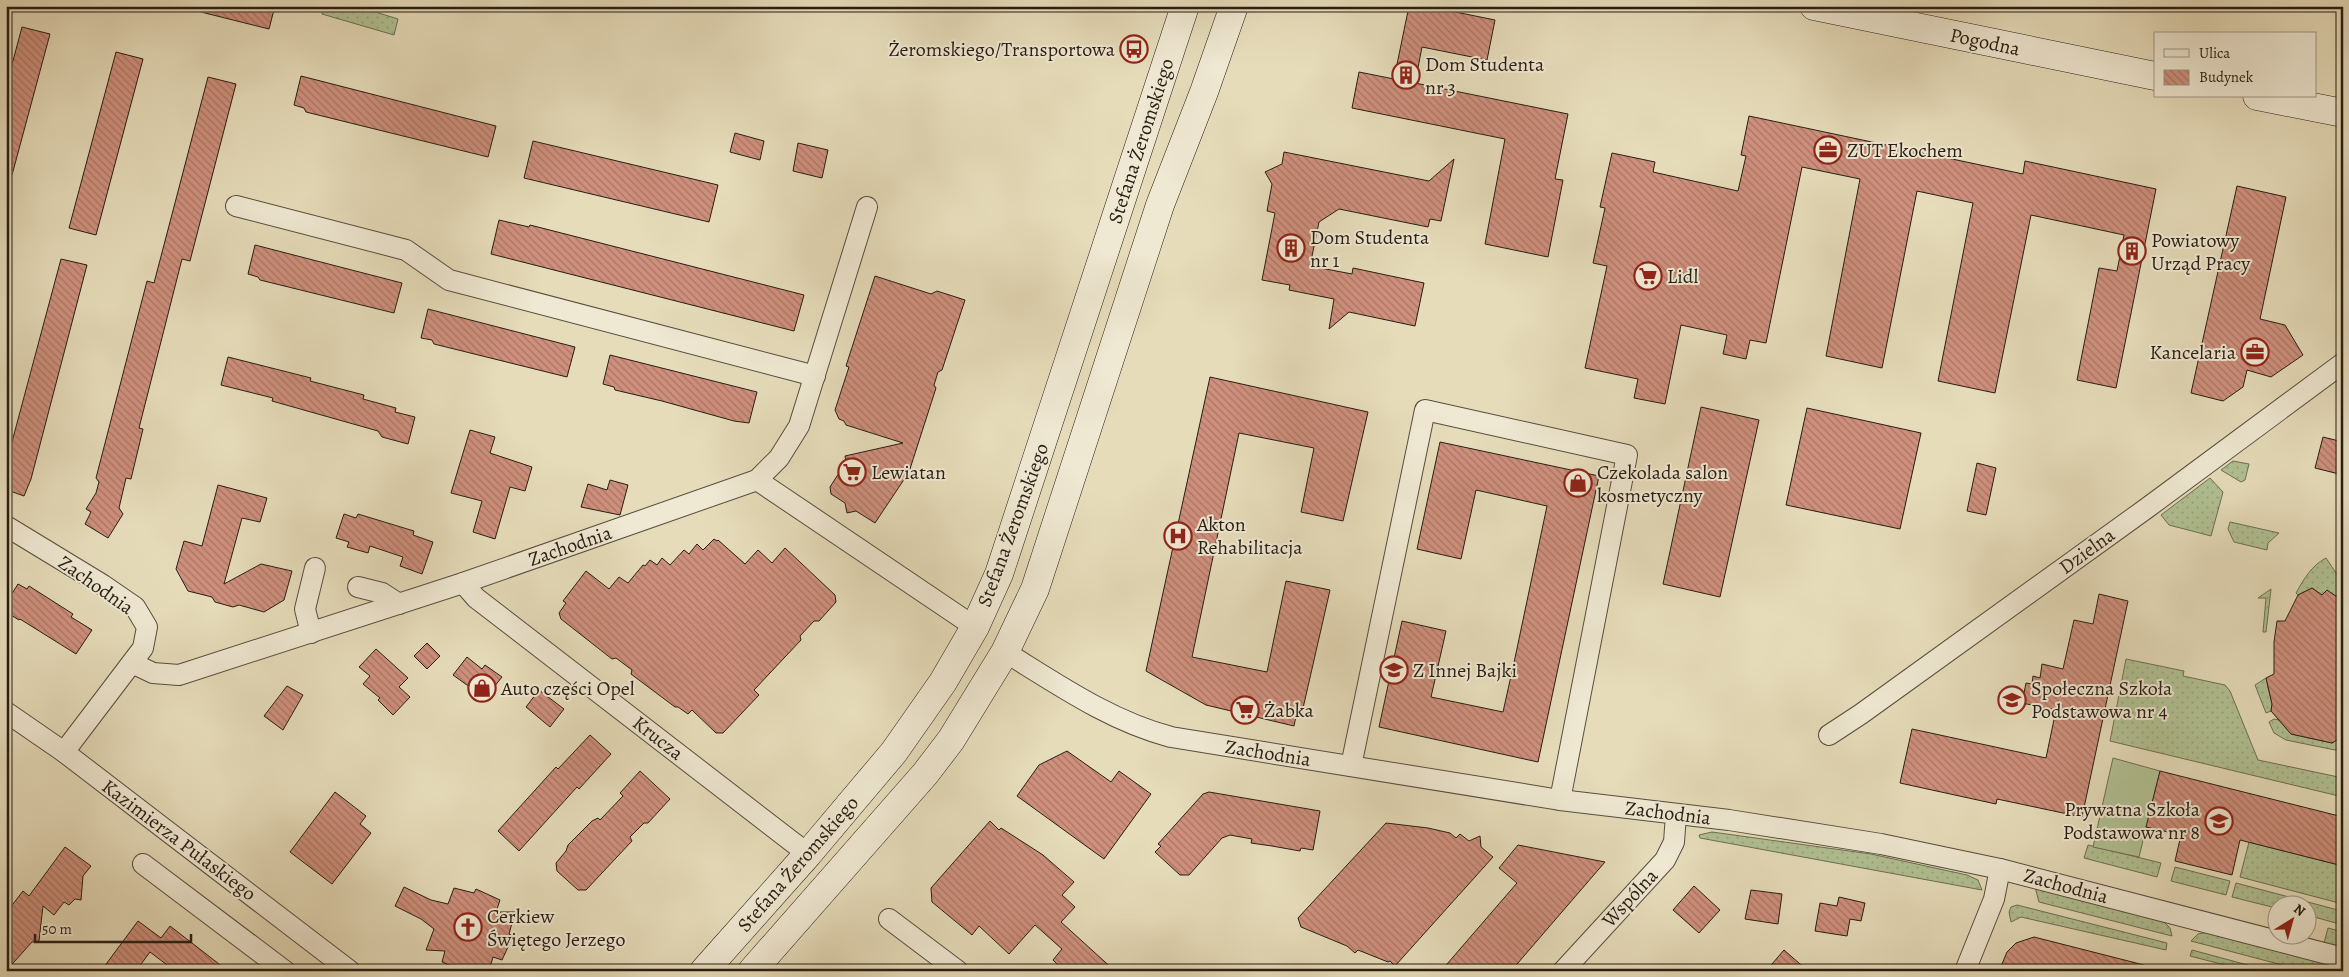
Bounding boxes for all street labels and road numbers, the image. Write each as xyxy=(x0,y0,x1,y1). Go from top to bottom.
street label: Pogodna xyxy=(1947,21,2023,63)
street label: Stefana Żeromskiego xyxy=(1102,55,1180,227)
street label: Stefana Żeromskiego xyxy=(971,439,1055,611)
street label: Zachodnia xyxy=(525,519,616,573)
street label: Dzielna xyxy=(2054,521,2121,580)
street label: Zachodnia xyxy=(53,549,140,621)
street label: Krucza xyxy=(627,709,690,767)
street label: Zachodnia xyxy=(1223,733,1313,773)
street label: Kazimierza Pułaskiego xyxy=(96,773,262,907)
street label: Stefana Żeromskiego xyxy=(731,790,865,938)
street label: Zachodnia xyxy=(1623,794,1713,832)
street label: Wspólna xyxy=(1595,862,1665,934)
street label: Zachodnia xyxy=(2021,862,2112,910)

